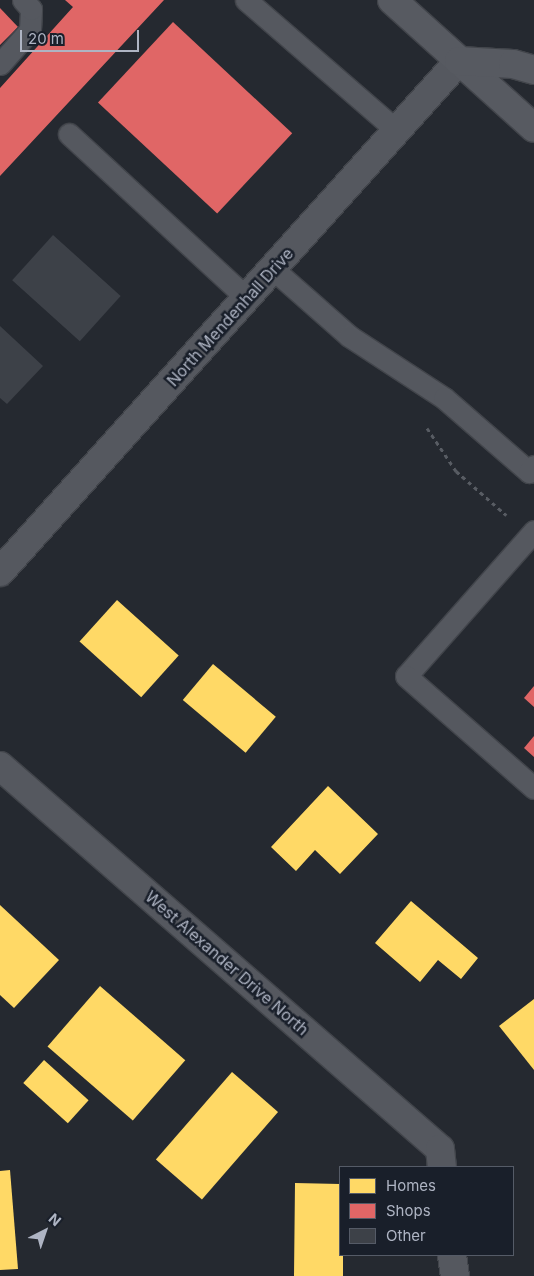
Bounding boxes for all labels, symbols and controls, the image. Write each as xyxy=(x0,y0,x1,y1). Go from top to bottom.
scale bar xyxy=(22,20,141,52)
text: 20 m xyxy=(28,29,64,48)
street label: North Mendenhall Drive xyxy=(163,244,297,390)
street label: West Alexander Drive North xyxy=(141,887,313,1039)
legend xyxy=(339,1166,514,1256)
text: Homes xyxy=(386,1176,436,1195)
text: Shops xyxy=(386,1201,431,1220)
north arrow xyxy=(20,1206,70,1256)
text: N xyxy=(46,1209,65,1229)
text: Other xyxy=(386,1226,426,1245)

